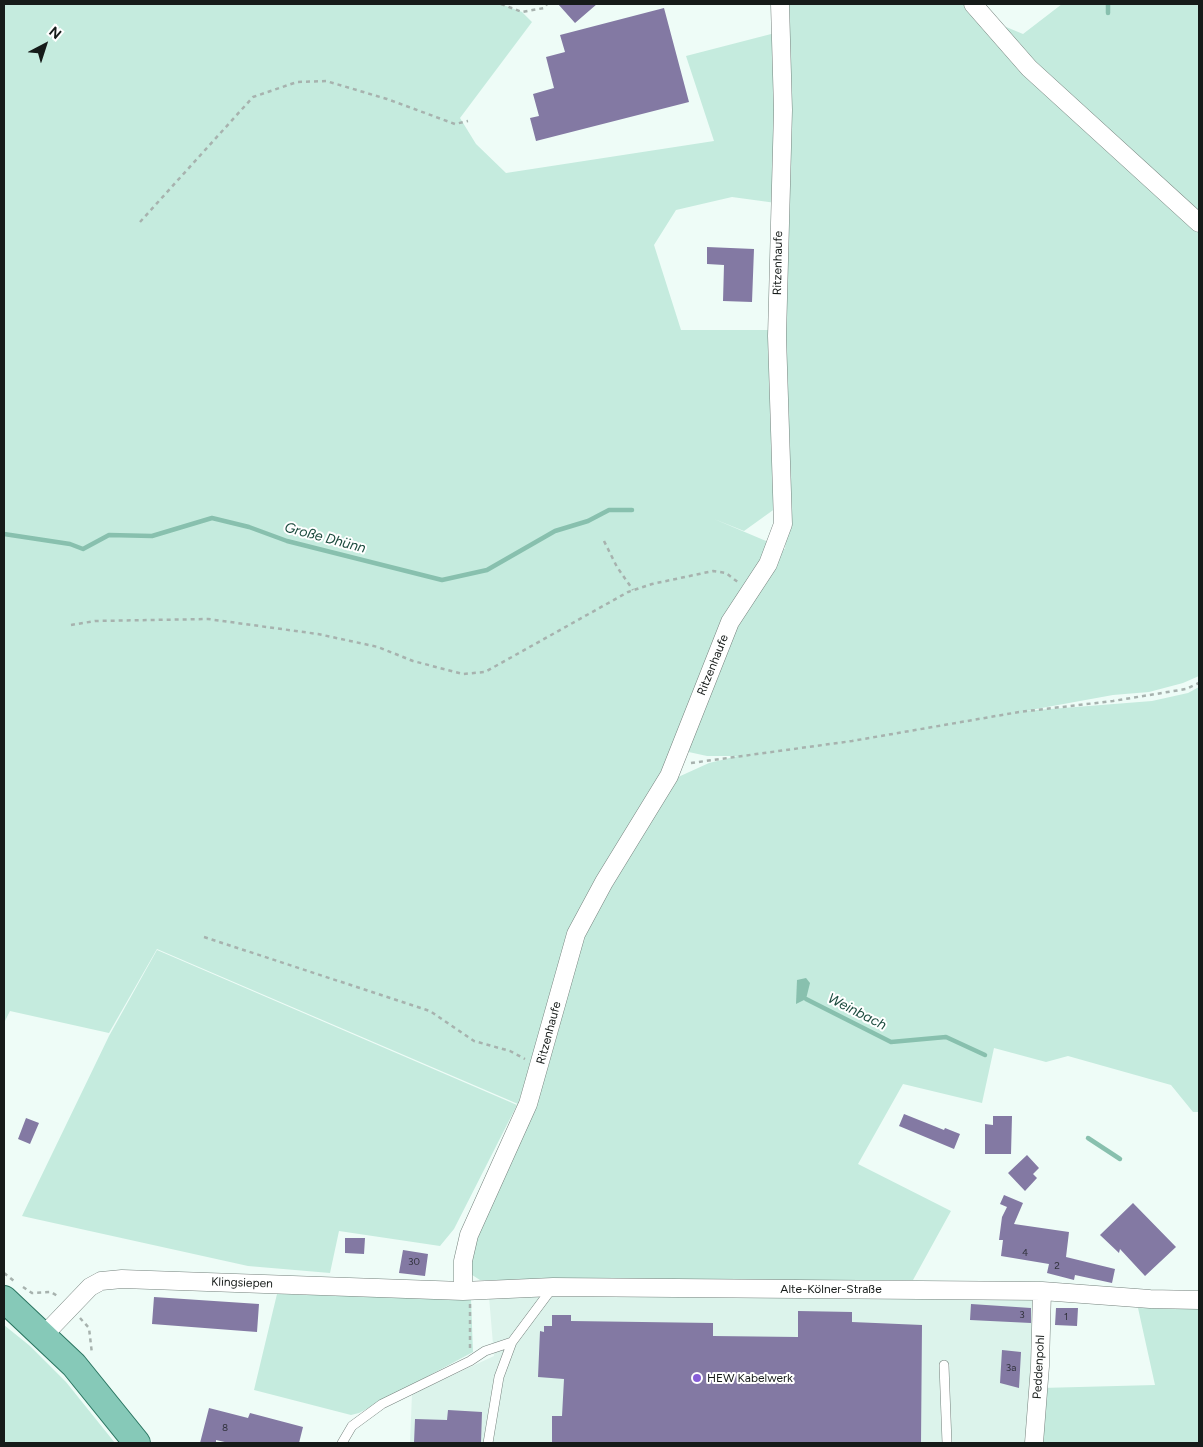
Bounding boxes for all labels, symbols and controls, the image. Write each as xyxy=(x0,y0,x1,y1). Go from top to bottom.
north arrow xyxy=(20,20,70,70)
text: N xyxy=(45,23,65,43)
street label: Ritzenhaufe xyxy=(770,231,786,295)
water label: Große Dhünn xyxy=(283,519,367,557)
street label: Ritzenhaufe xyxy=(694,632,732,698)
water label: Weinbach xyxy=(825,990,889,1034)
street label: Ritzenhaufe xyxy=(534,1000,564,1066)
house number: 4 xyxy=(1022,1247,1028,1259)
house number: 30 xyxy=(408,1256,420,1268)
house number: 2 xyxy=(1054,1260,1060,1272)
street label: Klingsiepen xyxy=(211,1275,273,1291)
street label: Alte-Kölner-Straße xyxy=(780,1282,882,1296)
house number: 3 xyxy=(1019,1309,1025,1321)
house number: 1 xyxy=(1064,1311,1068,1323)
street label: Peddenpohl xyxy=(1030,1335,1048,1399)
house number: 3a xyxy=(1006,1362,1016,1374)
place label: HEW Kabelwerk xyxy=(707,1371,793,1385)
marker: HEW Kabelwerk xyxy=(691,1372,703,1384)
house number: 8 xyxy=(222,1422,228,1434)

